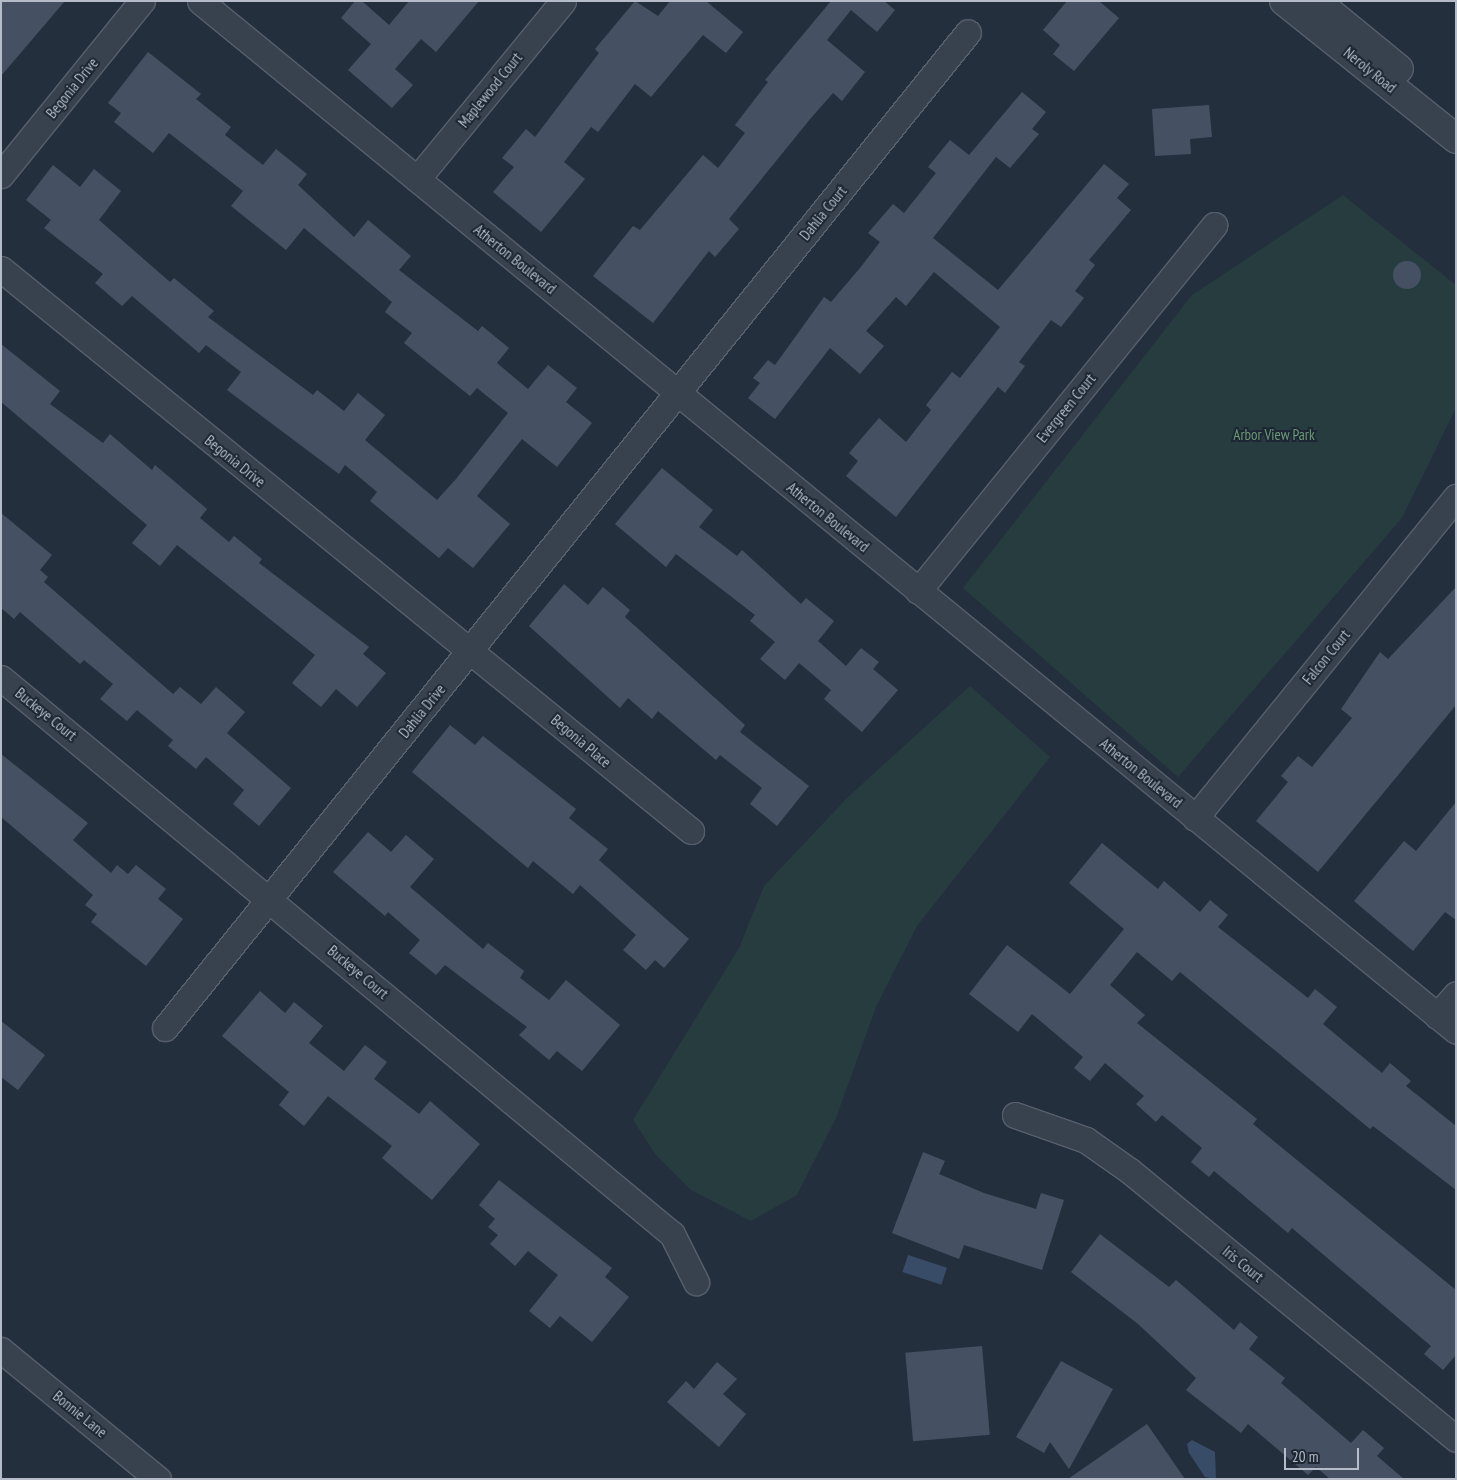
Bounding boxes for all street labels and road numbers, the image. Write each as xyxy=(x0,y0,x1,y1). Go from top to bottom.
street label: Neroly Road xyxy=(1340,43,1400,97)
street label: Maplewood Court xyxy=(454,49,526,131)
street label: Begonia Drive xyxy=(42,54,102,122)
street label: Dahlia Court xyxy=(796,182,850,244)
street label: Atherton Boulevard xyxy=(470,220,560,298)
street label: Evergreen Court xyxy=(1033,370,1099,446)
street label: Begonia Drive xyxy=(201,431,269,491)
street label: Atherton Boulevard xyxy=(783,478,873,556)
street label: Falcon Court xyxy=(1299,626,1353,688)
street label: Dahlia Drive xyxy=(395,681,449,741)
street label: Buckeye Court xyxy=(12,684,80,744)
street label: Begonia Place xyxy=(547,711,615,771)
street label: Atherton Boulevard xyxy=(1096,734,1186,812)
street label: Buckeye Court xyxy=(324,941,392,1003)
street label: Iris Court xyxy=(1219,1242,1267,1286)
street label: Bonnie Lane xyxy=(49,1387,111,1441)

